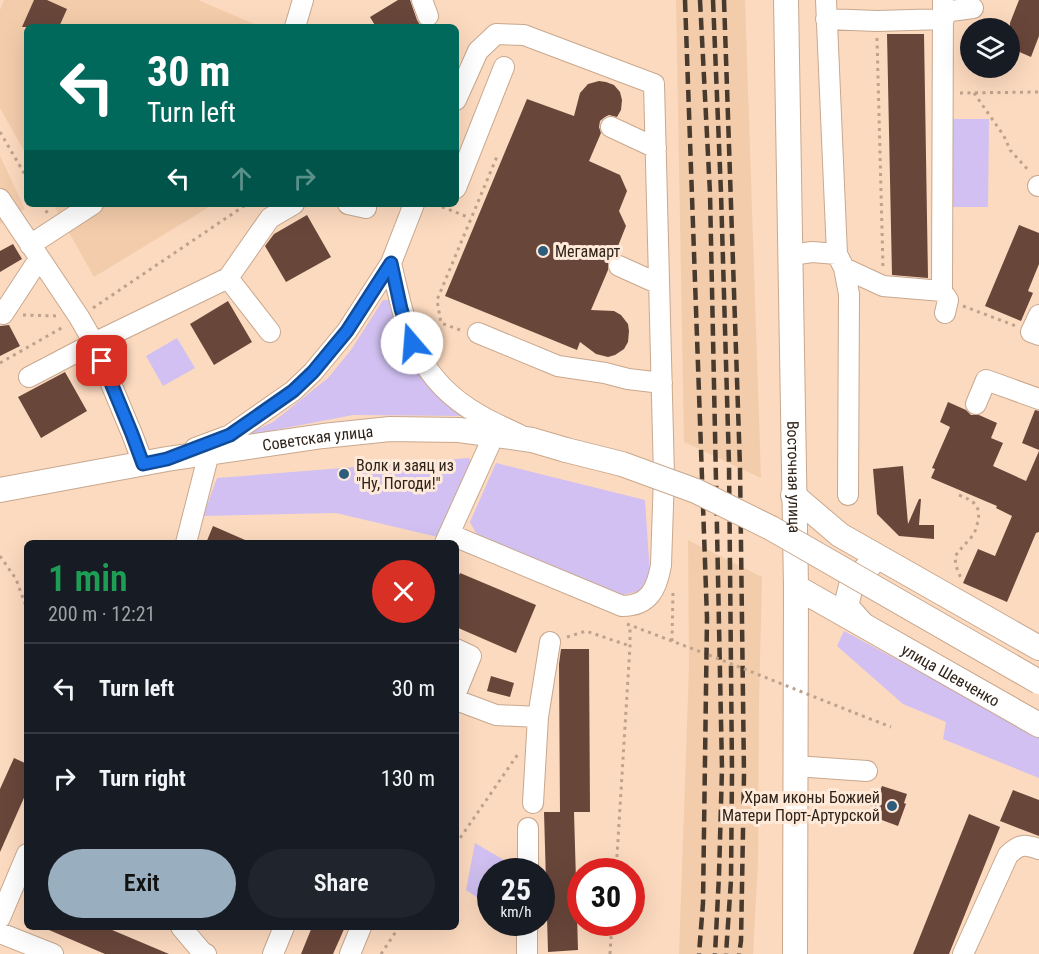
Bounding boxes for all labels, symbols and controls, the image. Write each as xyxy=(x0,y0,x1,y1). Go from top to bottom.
map controls xyxy=(960,18,1020,78)
button: layers xyxy=(960,18,1020,78)
text: 30 m xyxy=(147,47,230,96)
icon: left xyxy=(48,48,126,126)
text: Turn left xyxy=(147,97,236,129)
icon: left xyxy=(162,162,195,195)
icon: ahead xyxy=(225,162,258,195)
icon: right xyxy=(288,162,321,195)
place label: Мегамарт xyxy=(555,242,620,261)
marker: Мегамарт xyxy=(536,244,550,258)
position arrow xyxy=(380,311,444,375)
pin xyxy=(76,335,127,386)
icon: arrive xyxy=(85,344,118,377)
street label: Советская улица xyxy=(261,421,374,454)
street label: Восточная улица xyxy=(784,421,805,533)
place label: Волк и заяц из "Ну, Погоди!" xyxy=(356,456,454,493)
marker: Волк и заяц из "Ну, Погоди!" xyxy=(337,467,351,481)
text: 1 min xyxy=(48,558,128,600)
button: close xyxy=(372,560,435,623)
text: 200 m · 12:21 xyxy=(48,602,155,626)
street label: улица Шевченко xyxy=(898,640,1003,710)
icon: left xyxy=(48,672,81,705)
text: Turn left xyxy=(99,676,174,701)
text: 30 m xyxy=(392,676,435,701)
icon: right xyxy=(48,762,81,795)
text: Turn right xyxy=(99,766,186,791)
text: 130 m xyxy=(381,766,435,791)
place label: Храм иконы Божией Матери Порт-Артурской xyxy=(722,788,880,825)
marker: Храм иконы Божией Матери Порт-Артурской xyxy=(885,799,899,813)
button: Exit xyxy=(48,849,236,918)
button: Share xyxy=(248,849,435,918)
speed limit sign: 30 xyxy=(567,858,645,936)
text: 25 xyxy=(501,872,531,907)
text: km/h xyxy=(501,903,531,921)

